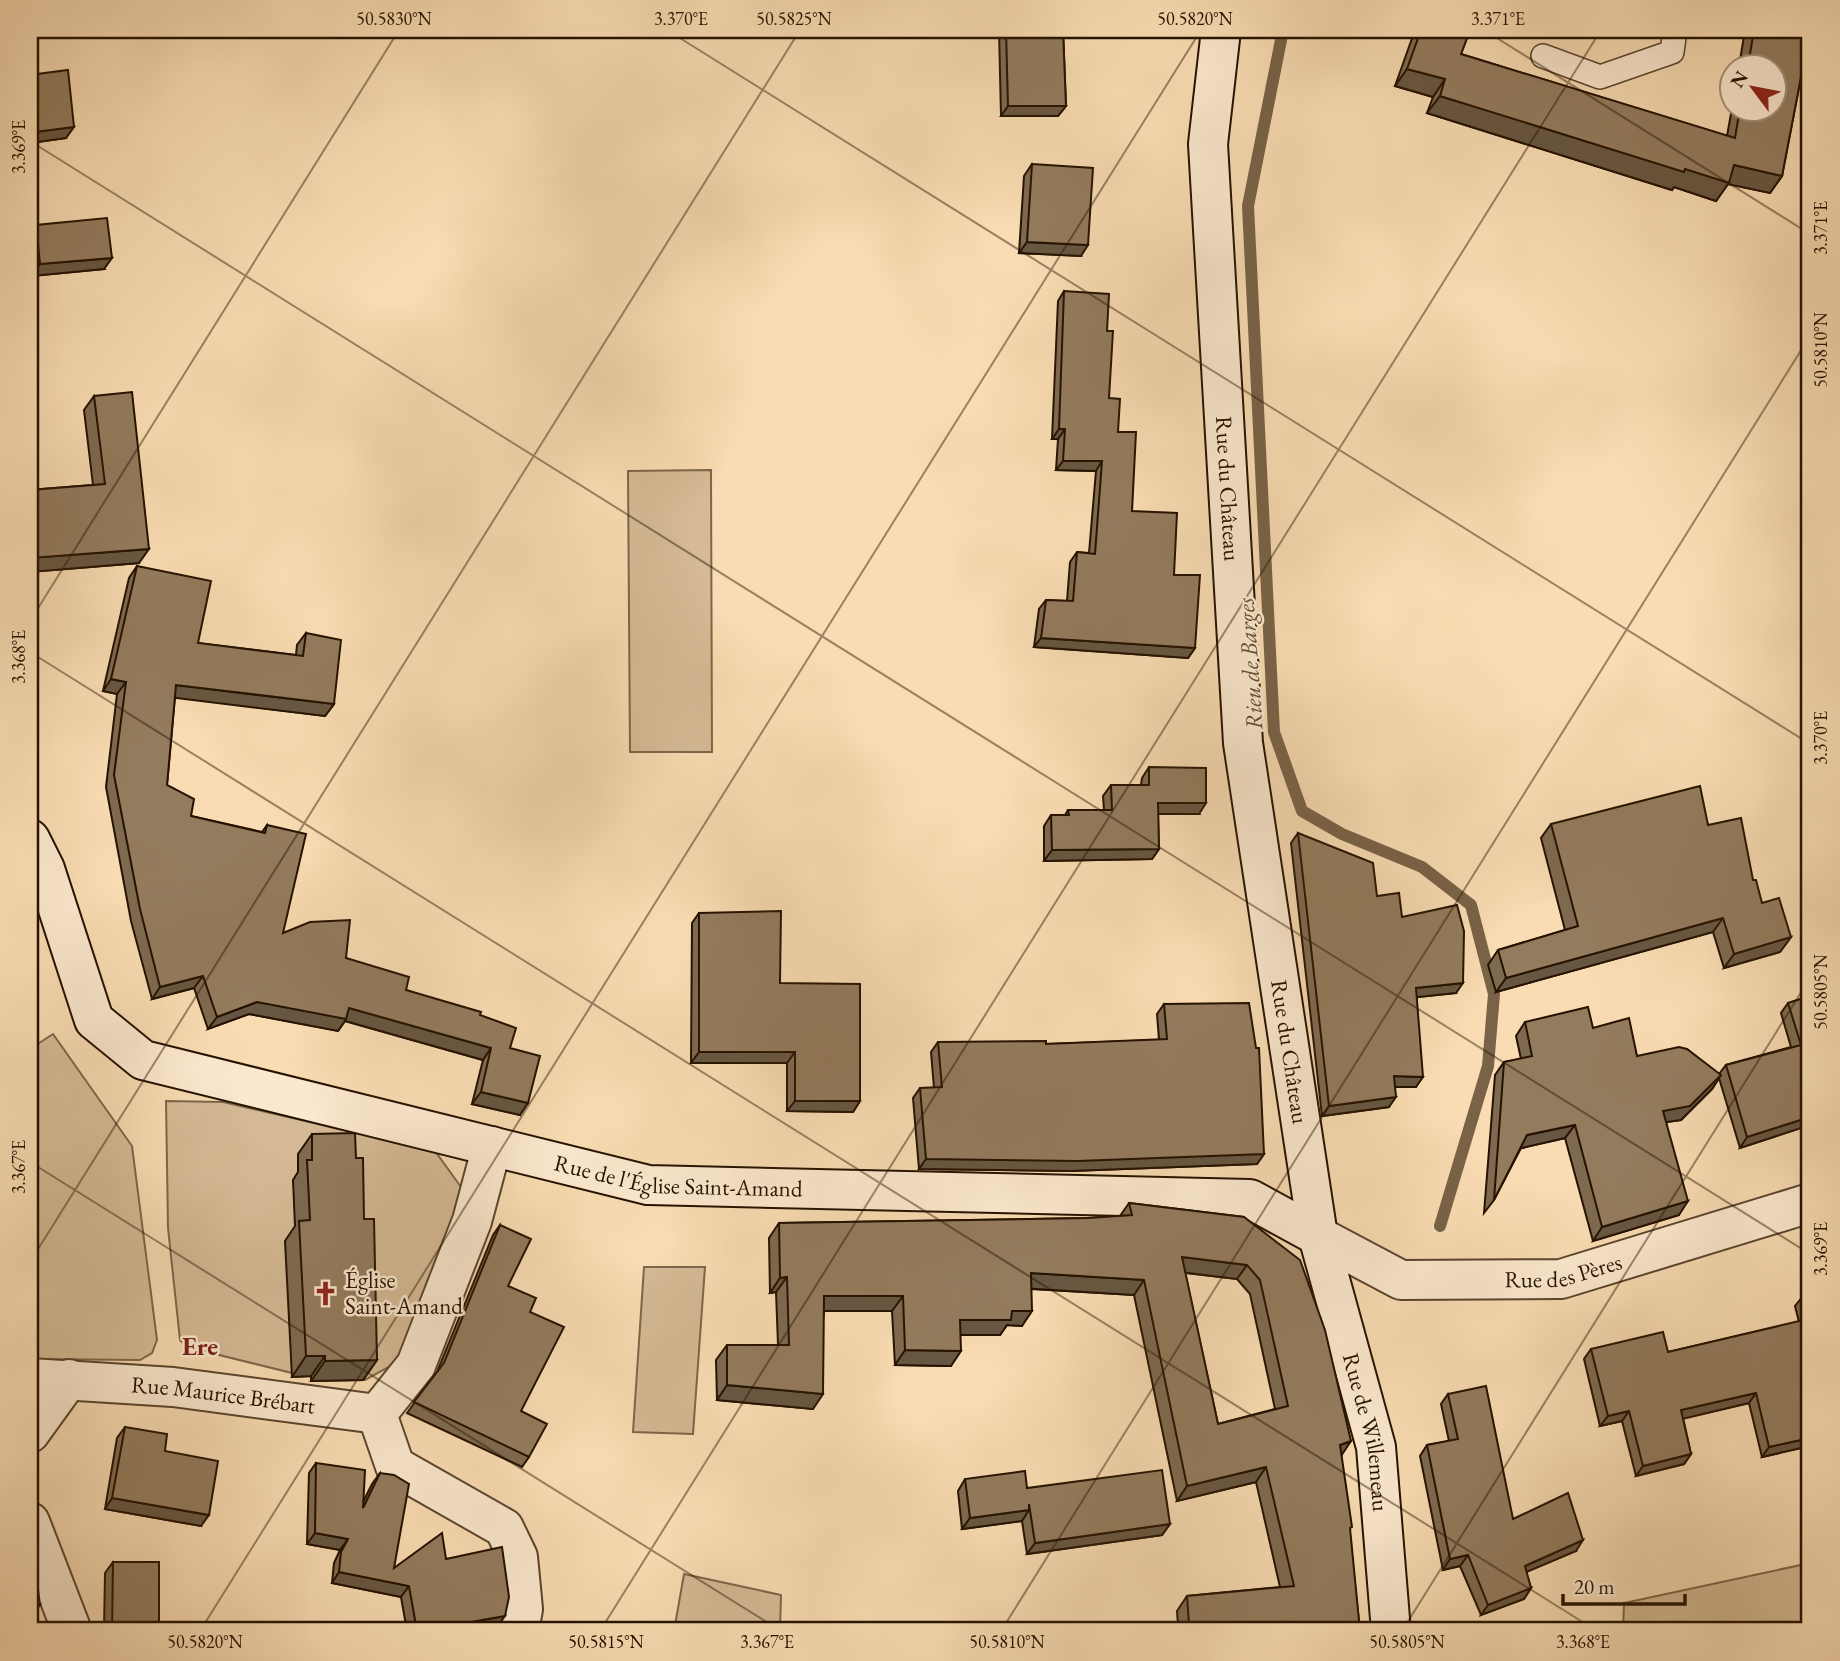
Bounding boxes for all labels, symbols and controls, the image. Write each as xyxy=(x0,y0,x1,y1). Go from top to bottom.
text: 50.5830°N xyxy=(356,7,432,30)
text: 3.370°E xyxy=(654,7,708,30)
text: 50.5825°N xyxy=(756,7,832,30)
text: 50.5820°N xyxy=(1157,7,1233,30)
text: 3.371°E xyxy=(1471,7,1525,30)
north arrow xyxy=(1717,52,1787,122)
text: N xyxy=(1724,66,1754,92)
text: 3.369°E xyxy=(7,120,30,174)
text: 3.371°E xyxy=(1809,201,1832,255)
text: 50.5810°N xyxy=(1809,312,1832,388)
street label: Rue du Château xyxy=(1209,415,1247,562)
water label: Rieu de Barges xyxy=(1229,596,1270,731)
text: 3.368°E xyxy=(7,630,30,684)
text: 3.370°E xyxy=(1809,711,1832,765)
text: 50.5805°N xyxy=(1809,954,1832,1030)
street label: Rue du Château xyxy=(1264,978,1316,1126)
text: 3.367°E xyxy=(7,1140,30,1194)
street label: Rue de l'Église Saint-Amand xyxy=(551,1147,803,1204)
text: 3.369°E xyxy=(1809,1222,1832,1276)
street label: Rue des Pères xyxy=(1504,1246,1625,1294)
place label: Église Saint-Amand xyxy=(345,1265,463,1321)
church icon: Église Saint-Amand xyxy=(311,1279,339,1307)
district label: Ere xyxy=(182,1329,218,1363)
street label: Rue de Willemeau xyxy=(1336,1349,1396,1513)
street label: Rue Maurice Brébart xyxy=(130,1369,318,1421)
scale bar xyxy=(1563,1563,1686,1607)
text: 20 m xyxy=(1574,1573,1615,1600)
text: 50.5820°N xyxy=(167,1630,243,1653)
text: 50.5815°N xyxy=(568,1630,644,1653)
text: 3.367°E xyxy=(740,1630,794,1653)
text: 50.5810°N xyxy=(969,1630,1045,1653)
text: 50.5805°N xyxy=(1369,1630,1445,1653)
text: 3.368°E xyxy=(1556,1630,1610,1653)

